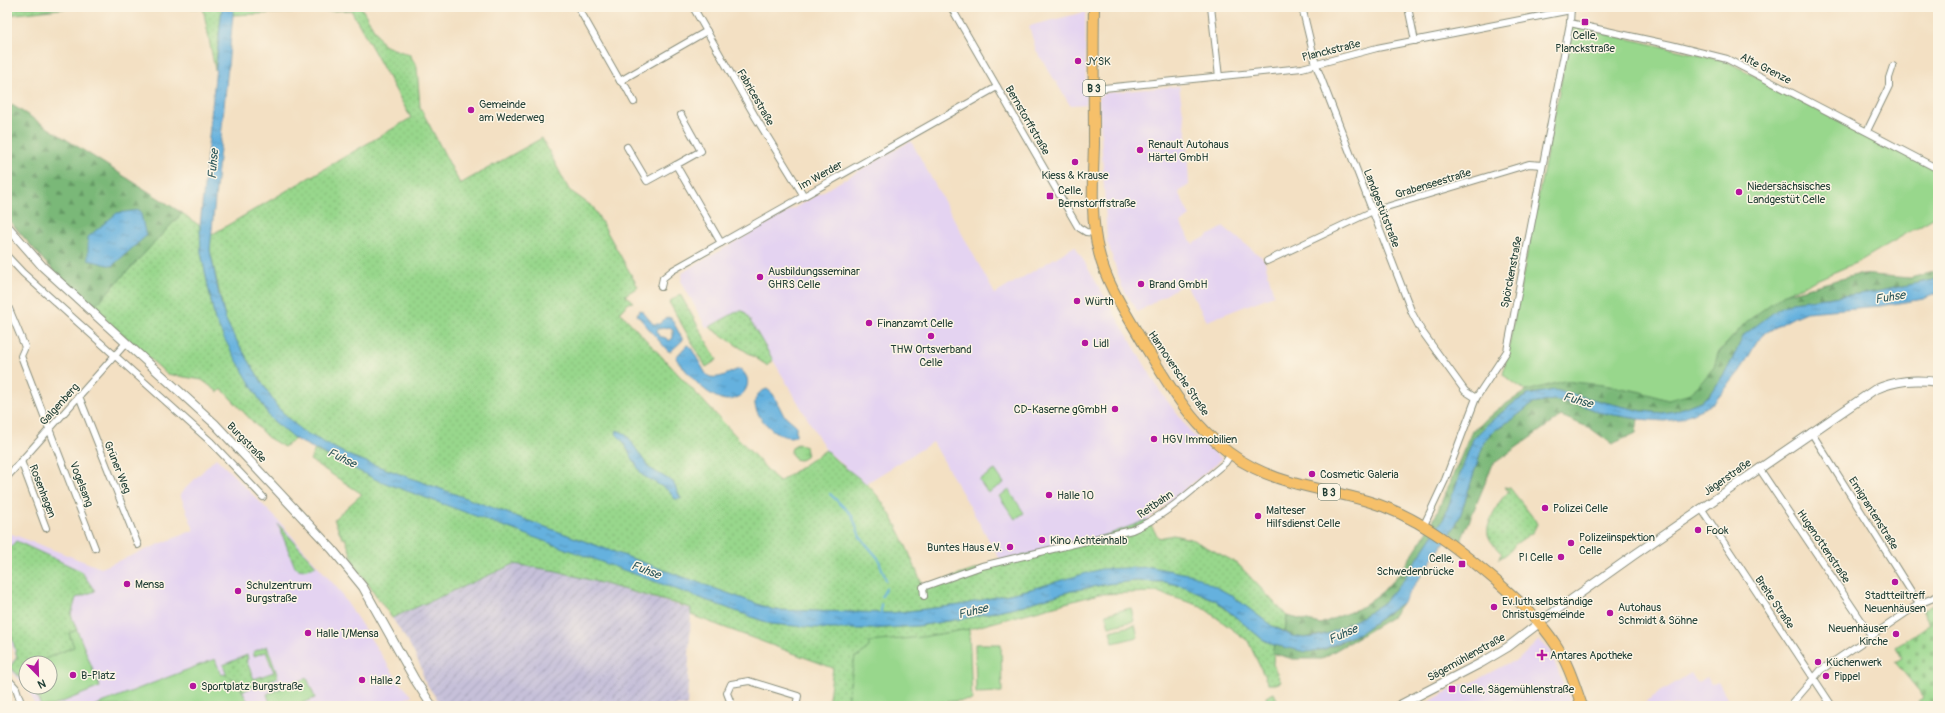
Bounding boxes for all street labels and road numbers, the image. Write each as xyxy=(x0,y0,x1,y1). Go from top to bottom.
street label: Planckstraße xyxy=(1301,37,1362,64)
street label: Alte Grenze xyxy=(1738,50,1794,87)
street label: Fabricestraße xyxy=(734,67,777,128)
road number: B 3 xyxy=(1083,80,1105,96)
street label: Bernstorffstraße xyxy=(1002,83,1053,158)
street label: Im Werder xyxy=(796,158,845,193)
street label: Grabenseestraße xyxy=(1394,166,1473,201)
street label: Landgestütstraße xyxy=(1361,167,1403,250)
street label: Spörckenstraße xyxy=(1498,235,1525,309)
street label: Hannoversche Straße xyxy=(1145,328,1212,419)
street label: Galgenberg xyxy=(37,380,82,428)
street label: Burgstraße xyxy=(224,419,269,466)
street label: Grüner Weg xyxy=(101,439,134,496)
street label: Jägerstraße xyxy=(1701,456,1754,499)
street label: Vogelsang xyxy=(67,460,96,509)
street label: Rosenhagen xyxy=(26,463,59,520)
street label: Emigrantenstraße xyxy=(1846,475,1901,552)
road number: B 3 xyxy=(1318,484,1340,500)
street label: Reitbahn xyxy=(1135,488,1176,521)
street label: Hugenottenstraße xyxy=(1794,507,1853,586)
street label: Breite Straße xyxy=(1752,573,1797,632)
street label: Sägemühlenstraße xyxy=(1425,630,1508,684)

